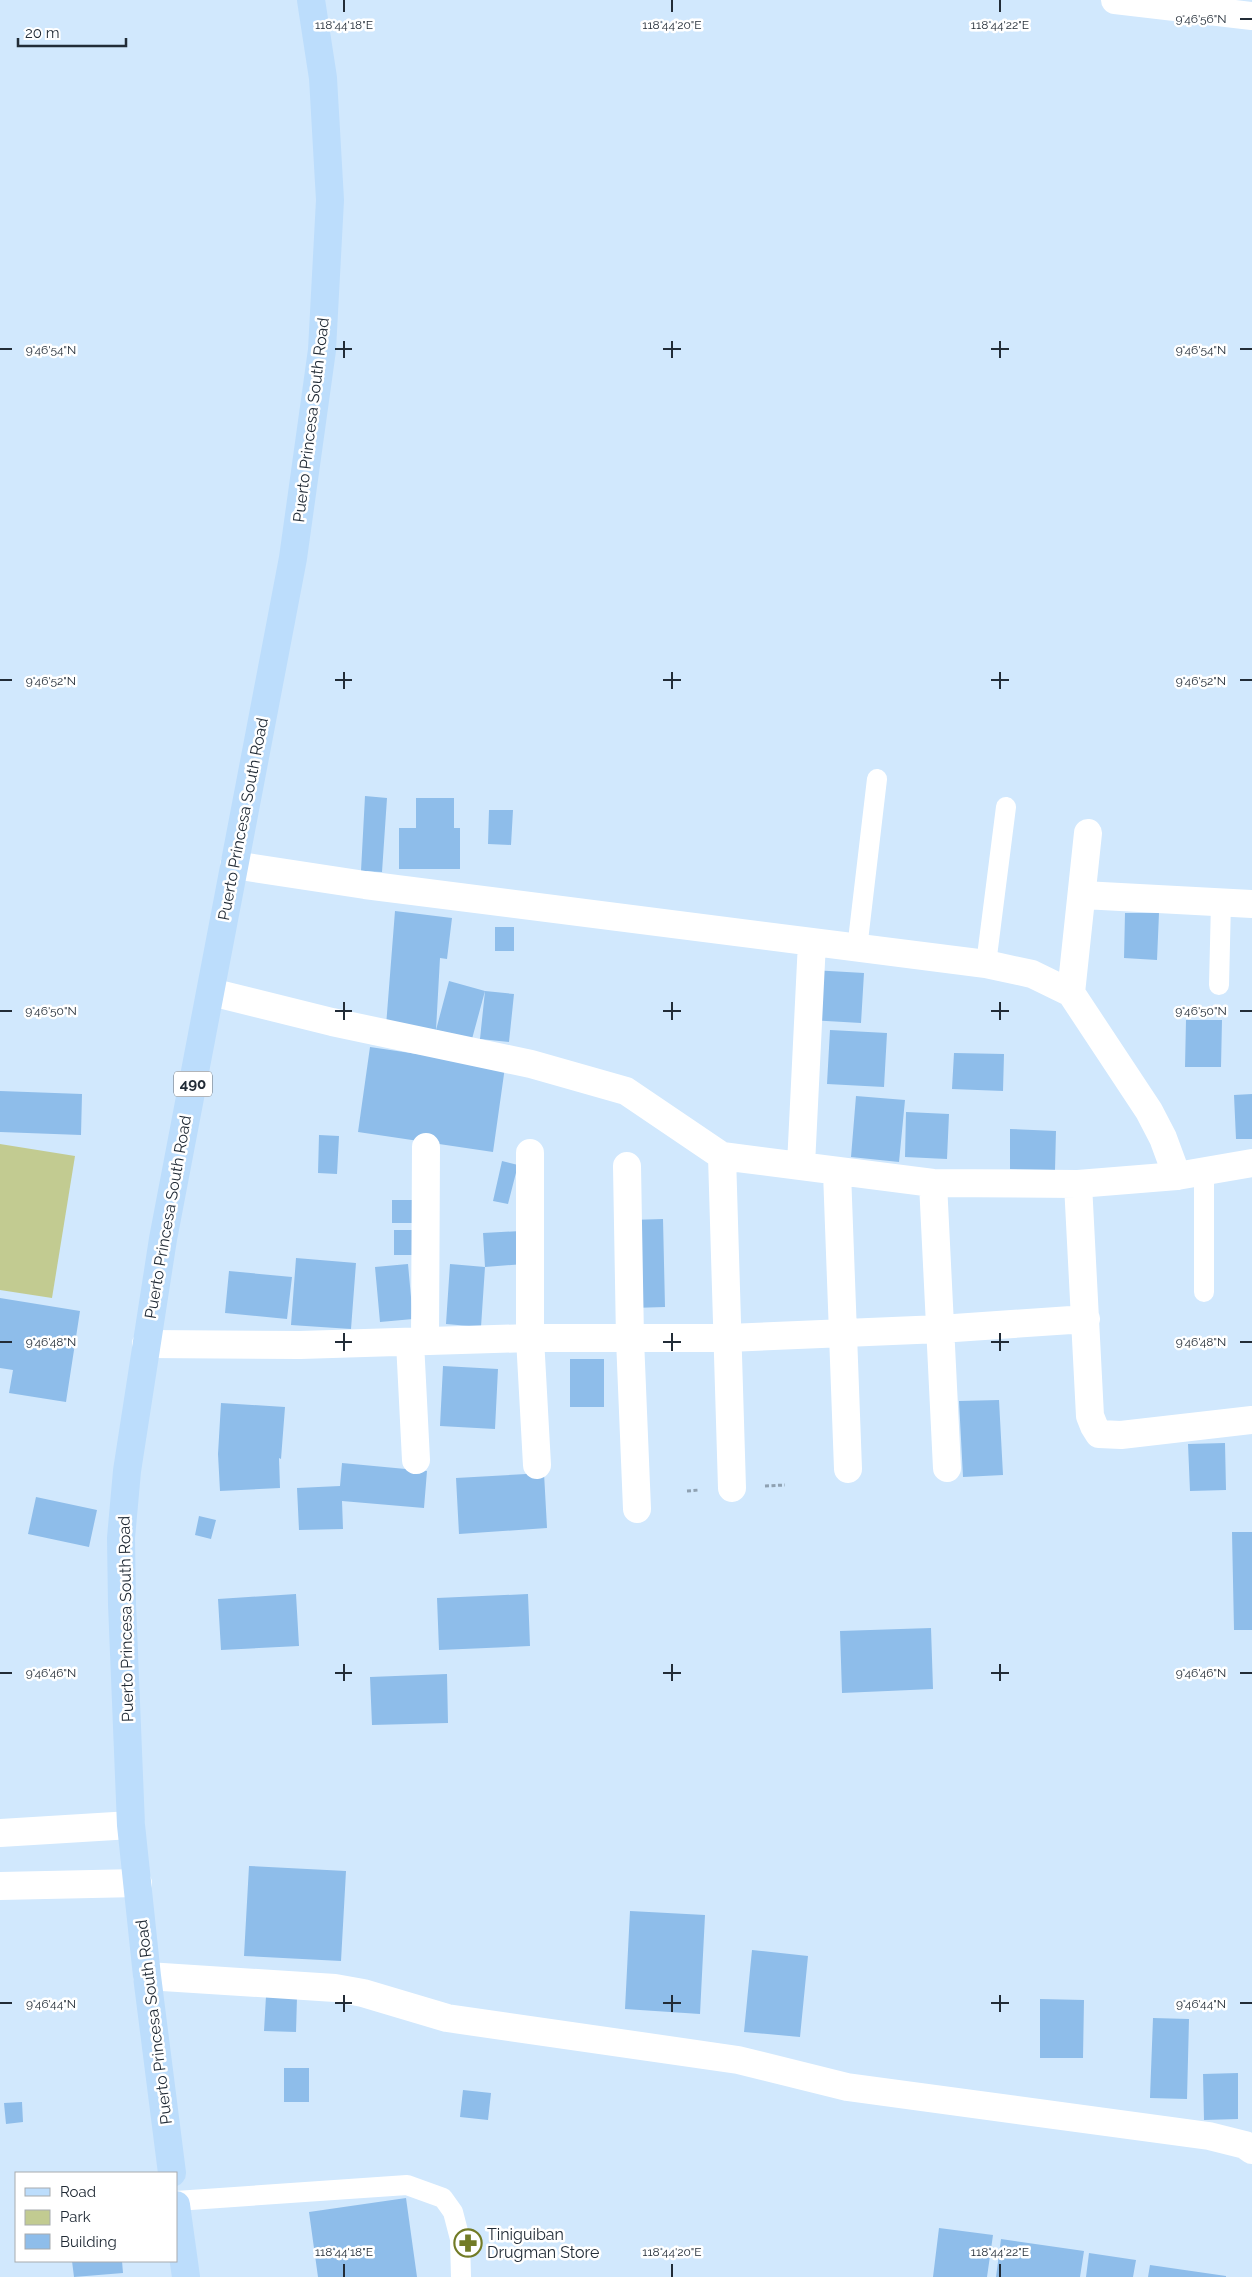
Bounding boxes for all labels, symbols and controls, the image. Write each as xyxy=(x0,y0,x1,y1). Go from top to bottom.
text: 9°46'56"N xyxy=(1175,12,1227,26)
scale bar xyxy=(18,15,125,47)
text: 118°44'18"E xyxy=(315,18,373,32)
text: 118°44'20"E xyxy=(642,18,702,32)
text: 118°44'22"E xyxy=(971,18,1029,32)
text: 20 m xyxy=(25,24,60,42)
street label: Puerto Princesa South Road xyxy=(289,316,333,523)
text: 9°46'54"N xyxy=(26,343,76,357)
text: 9°46'54"N xyxy=(1176,343,1226,357)
text: 9°46'52"N xyxy=(26,674,76,688)
text: 9°46'52"N xyxy=(1176,674,1226,688)
street label: Puerto Princesa South Road xyxy=(214,716,272,922)
text: 9°46'50"N xyxy=(25,1004,77,1018)
text: 9°46'50"N xyxy=(1175,1004,1227,1018)
road number: 490 xyxy=(174,1072,212,1096)
street label: Puerto Princesa South Road xyxy=(141,1114,195,1320)
text: 9°46'48"N xyxy=(26,1335,76,1349)
text: 9°46'48"N xyxy=(1176,1335,1226,1349)
street label: Puerto Princesa South Road xyxy=(115,1516,137,1722)
text: 9°46'46"N xyxy=(26,1666,76,1680)
text: 9°46'46"N xyxy=(1176,1666,1226,1680)
street label: Puerto Princesa South Road xyxy=(132,1918,176,2125)
text: 9°46'44"N xyxy=(26,1997,76,2011)
text: 9°46'44"N xyxy=(1176,1997,1226,2011)
legend xyxy=(15,2172,178,2262)
text: Road xyxy=(60,2183,96,2201)
text: Park xyxy=(60,2208,91,2226)
place label: Tiniguiban Drugman Store xyxy=(487,2225,599,2262)
pharmacy icon: Tiniguiban Drugman Store xyxy=(453,2228,483,2258)
text: Building xyxy=(60,2233,117,2251)
text: 118°44'18"E xyxy=(315,2245,373,2259)
text: 118°44'20"E xyxy=(642,2245,702,2259)
text: 118°44'22"E xyxy=(971,2245,1029,2259)

